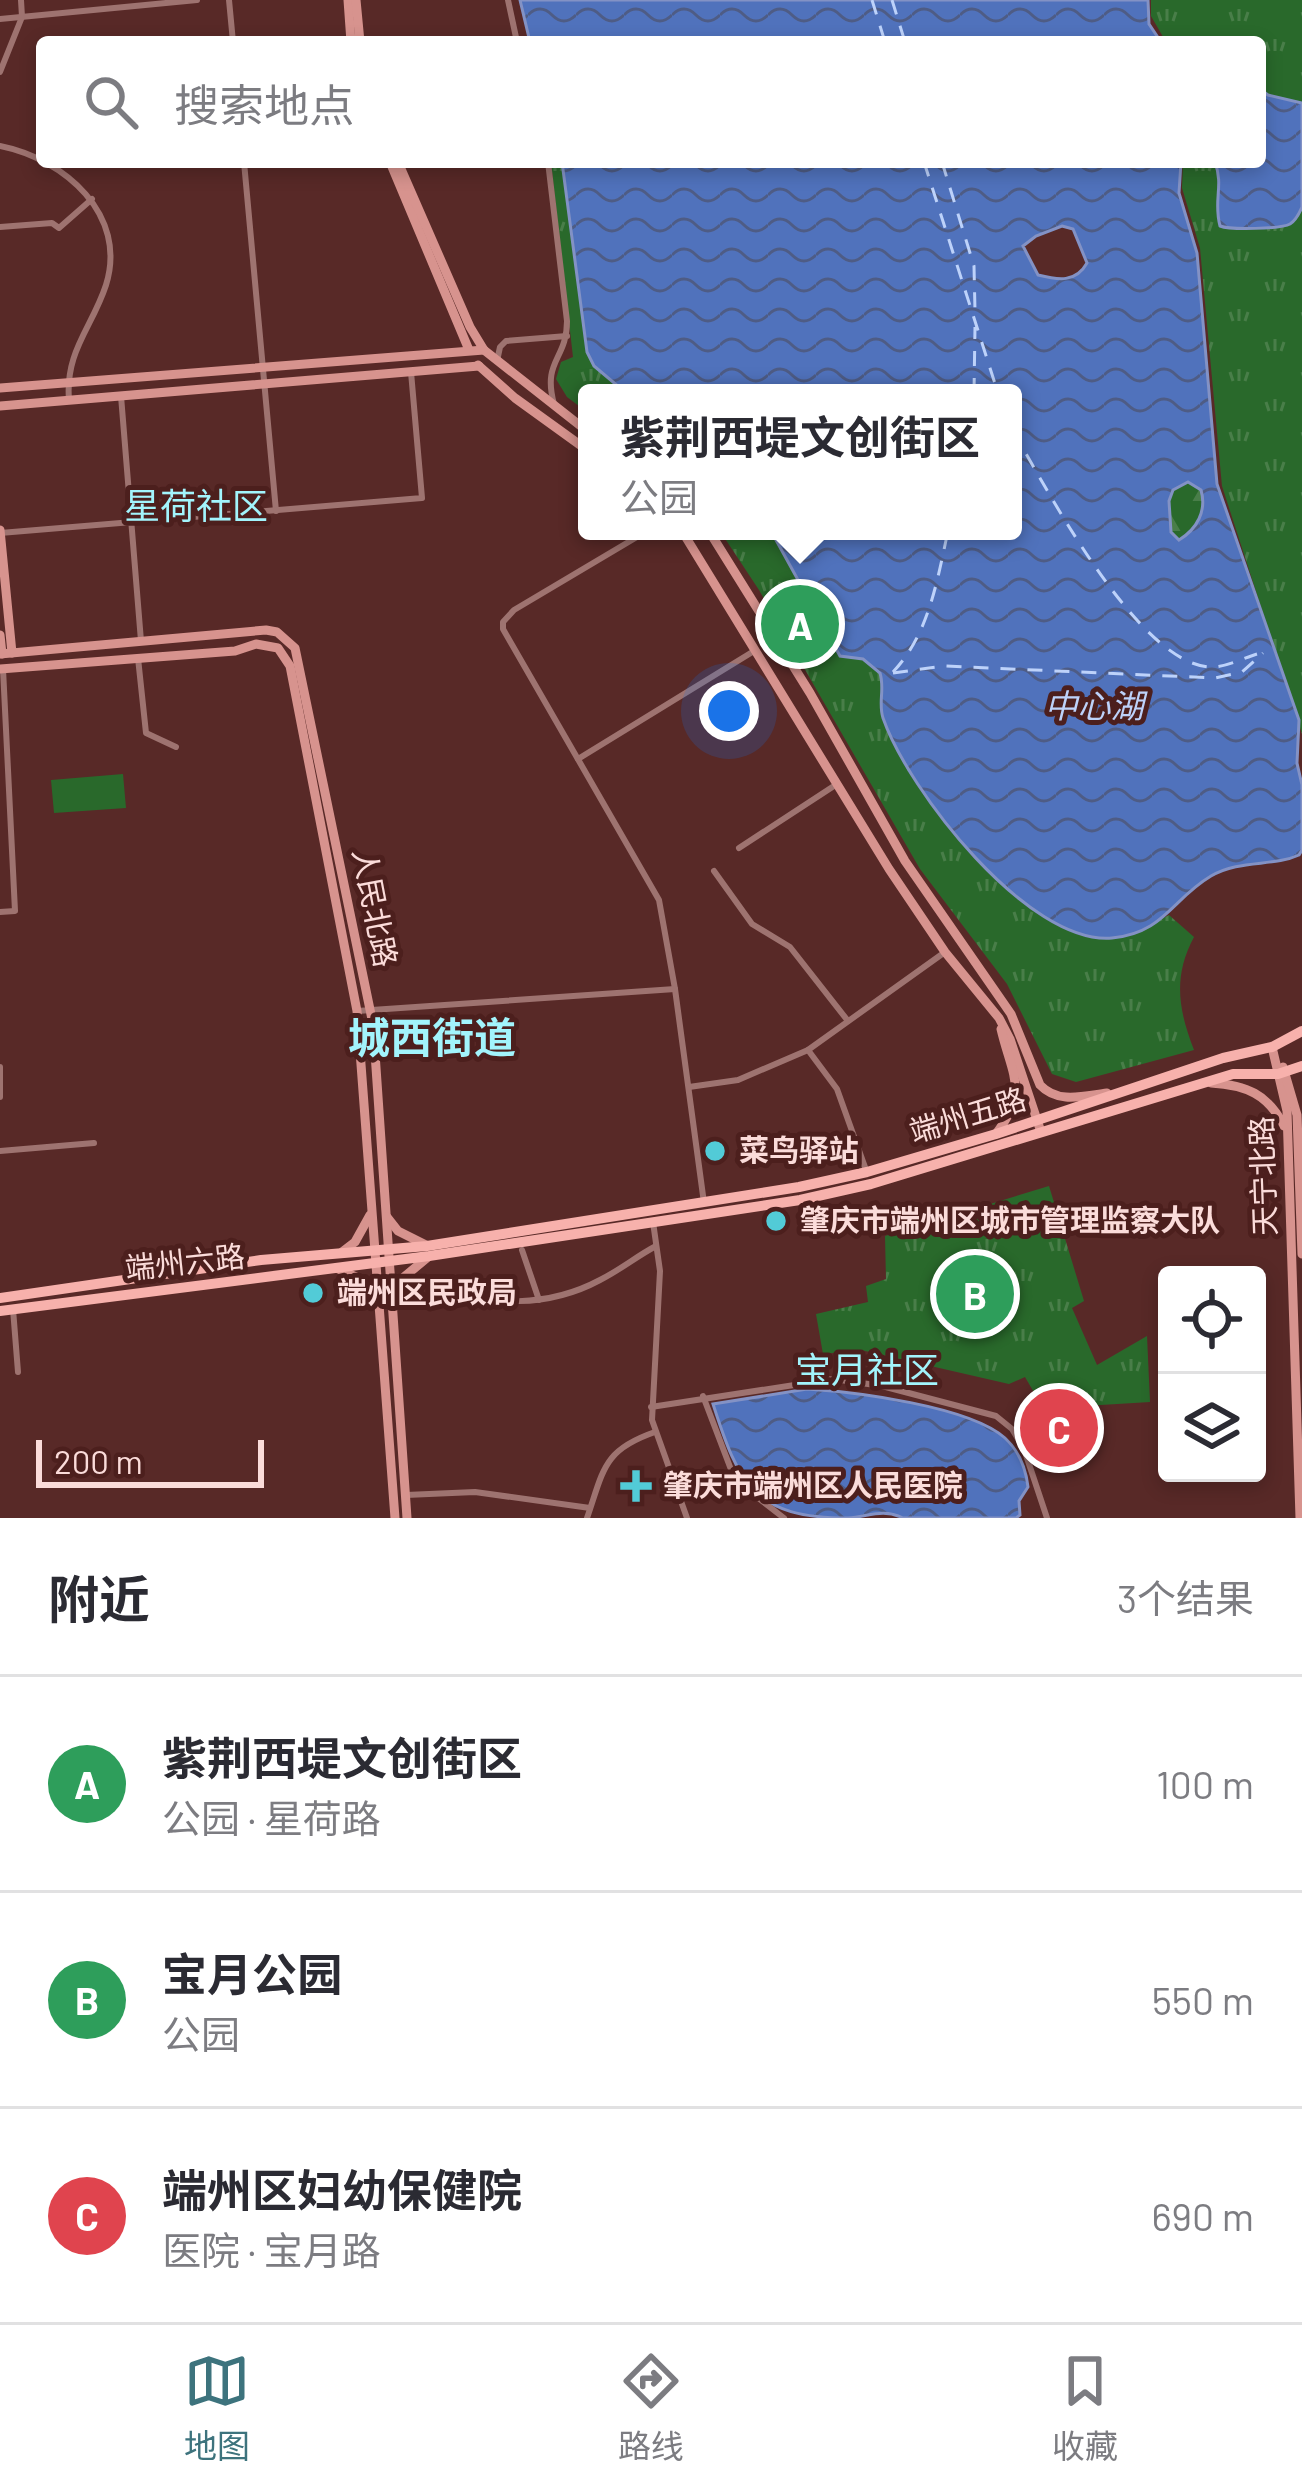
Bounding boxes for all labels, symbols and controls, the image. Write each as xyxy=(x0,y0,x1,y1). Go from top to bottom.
search box xyxy=(36,36,1266,168)
icon: search xyxy=(78,69,144,135)
text: 搜索地点 xyxy=(174,77,354,131)
popup xyxy=(578,384,1022,540)
text: 紫荆西堤文创街区 xyxy=(620,409,980,463)
text: 公园 xyxy=(620,473,698,520)
district label: 星荷社区 xyxy=(124,483,268,526)
pin: A xyxy=(761,579,839,669)
your location xyxy=(699,681,759,741)
water label: 中心湖 xyxy=(1045,685,1149,725)
street label: 人民北路 xyxy=(347,845,405,970)
district label: 城西街道 xyxy=(348,1011,516,1061)
street label: 端州五路 xyxy=(905,1079,1030,1149)
street label: 天宁北路 xyxy=(1242,1115,1282,1237)
place label: 菜鸟驿站 xyxy=(739,1131,859,1167)
marker: 菜鸟驿站 xyxy=(702,1138,728,1164)
place label: 肇庆市端州区城市管理监察大队 xyxy=(800,1201,1220,1237)
marker: 肇庆市端州区城市管理监察大队 xyxy=(763,1208,789,1234)
street label: 端州六路 xyxy=(123,1237,246,1285)
pin: B xyxy=(936,1249,1014,1339)
map controls xyxy=(1158,1266,1266,1482)
button: locate xyxy=(1158,1266,1266,1374)
place label: 端州区民政局 xyxy=(337,1273,517,1309)
marker: 端州区民政局 xyxy=(300,1280,326,1306)
district label: 宝月社区 xyxy=(795,1347,939,1390)
button: layers xyxy=(1158,1374,1266,1482)
pin: C xyxy=(1020,1383,1098,1473)
scale bar xyxy=(36,1434,264,1487)
text: 200 m xyxy=(54,1441,143,1481)
place label: 肇庆市端州区人民医院 xyxy=(663,1466,963,1502)
marker: 肇庆市端州区人民医院 xyxy=(620,1470,652,1502)
text: 附近 xyxy=(48,1567,150,1628)
text: 3个结果 xyxy=(1117,1574,1254,1621)
text: 紫荆西堤文创街区 xyxy=(162,1730,522,1784)
text: A xyxy=(74,1760,100,1807)
text: 100 m xyxy=(1156,1760,1254,1807)
text: 公园 · 星荷路 xyxy=(162,1794,381,1841)
text: 宝月公园 xyxy=(162,1946,342,2000)
text: B xyxy=(75,1976,99,2023)
text: 550 m xyxy=(1152,1976,1254,2023)
text: 公园 xyxy=(162,2010,240,2057)
text: 端州区妇幼保健院 xyxy=(162,2162,522,2216)
text: C xyxy=(75,2192,99,2239)
text: 690 m xyxy=(1152,2192,1254,2239)
text: 医院 · 宝月路 xyxy=(162,2226,381,2273)
tab: 地图 xyxy=(184,2348,250,2468)
tab: 路线 xyxy=(618,2348,684,2468)
tab: 收藏 xyxy=(1052,2348,1118,2468)

